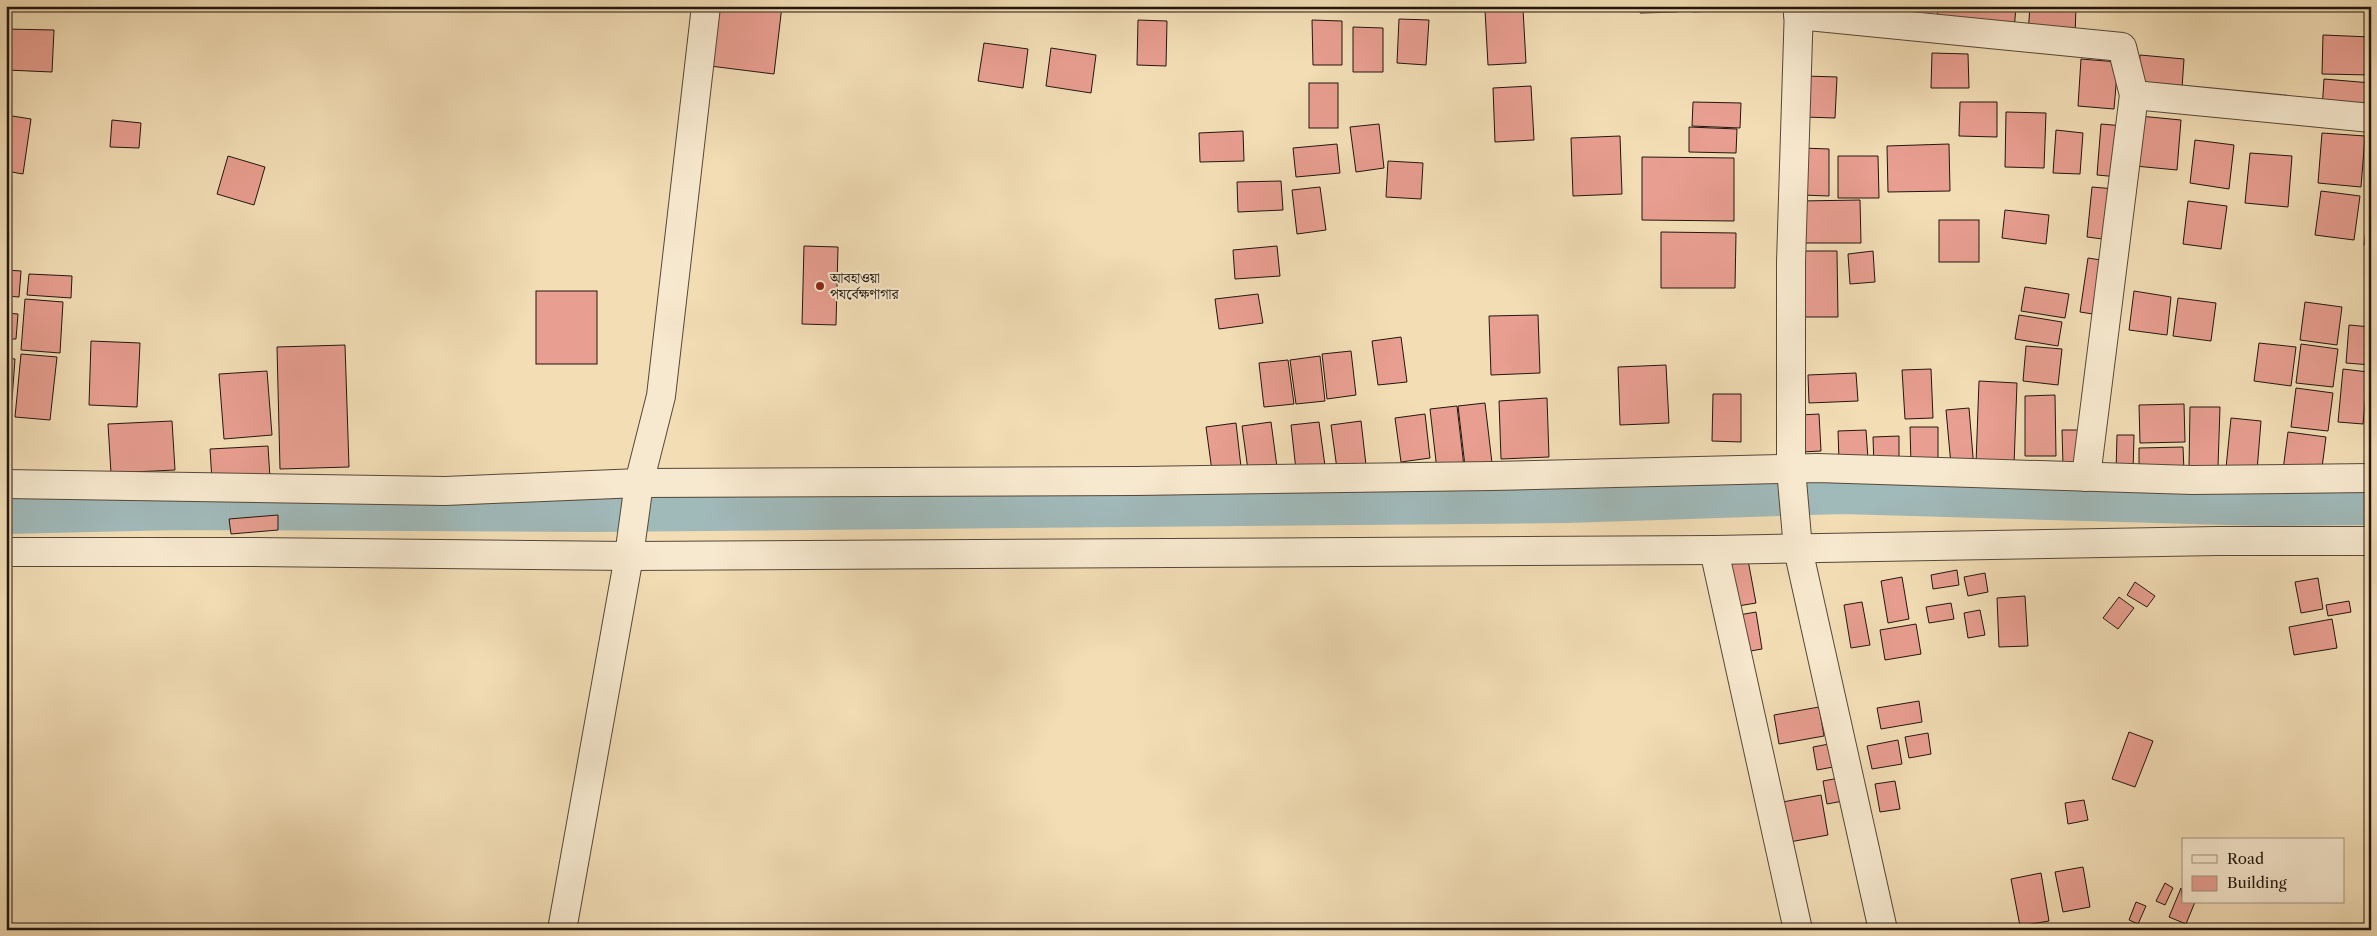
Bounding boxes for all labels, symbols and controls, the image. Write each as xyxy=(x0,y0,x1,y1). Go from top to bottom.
place label: আবহাওয়া পযর্বেক্ষণাগার xyxy=(829,269,899,303)
marker: আবহাওয়া পযর্বেক্ষণাগার xyxy=(814,280,826,292)
legend xyxy=(2182,838,2344,904)
text: Road xyxy=(2227,849,2264,868)
text: Building xyxy=(2227,873,2287,892)

